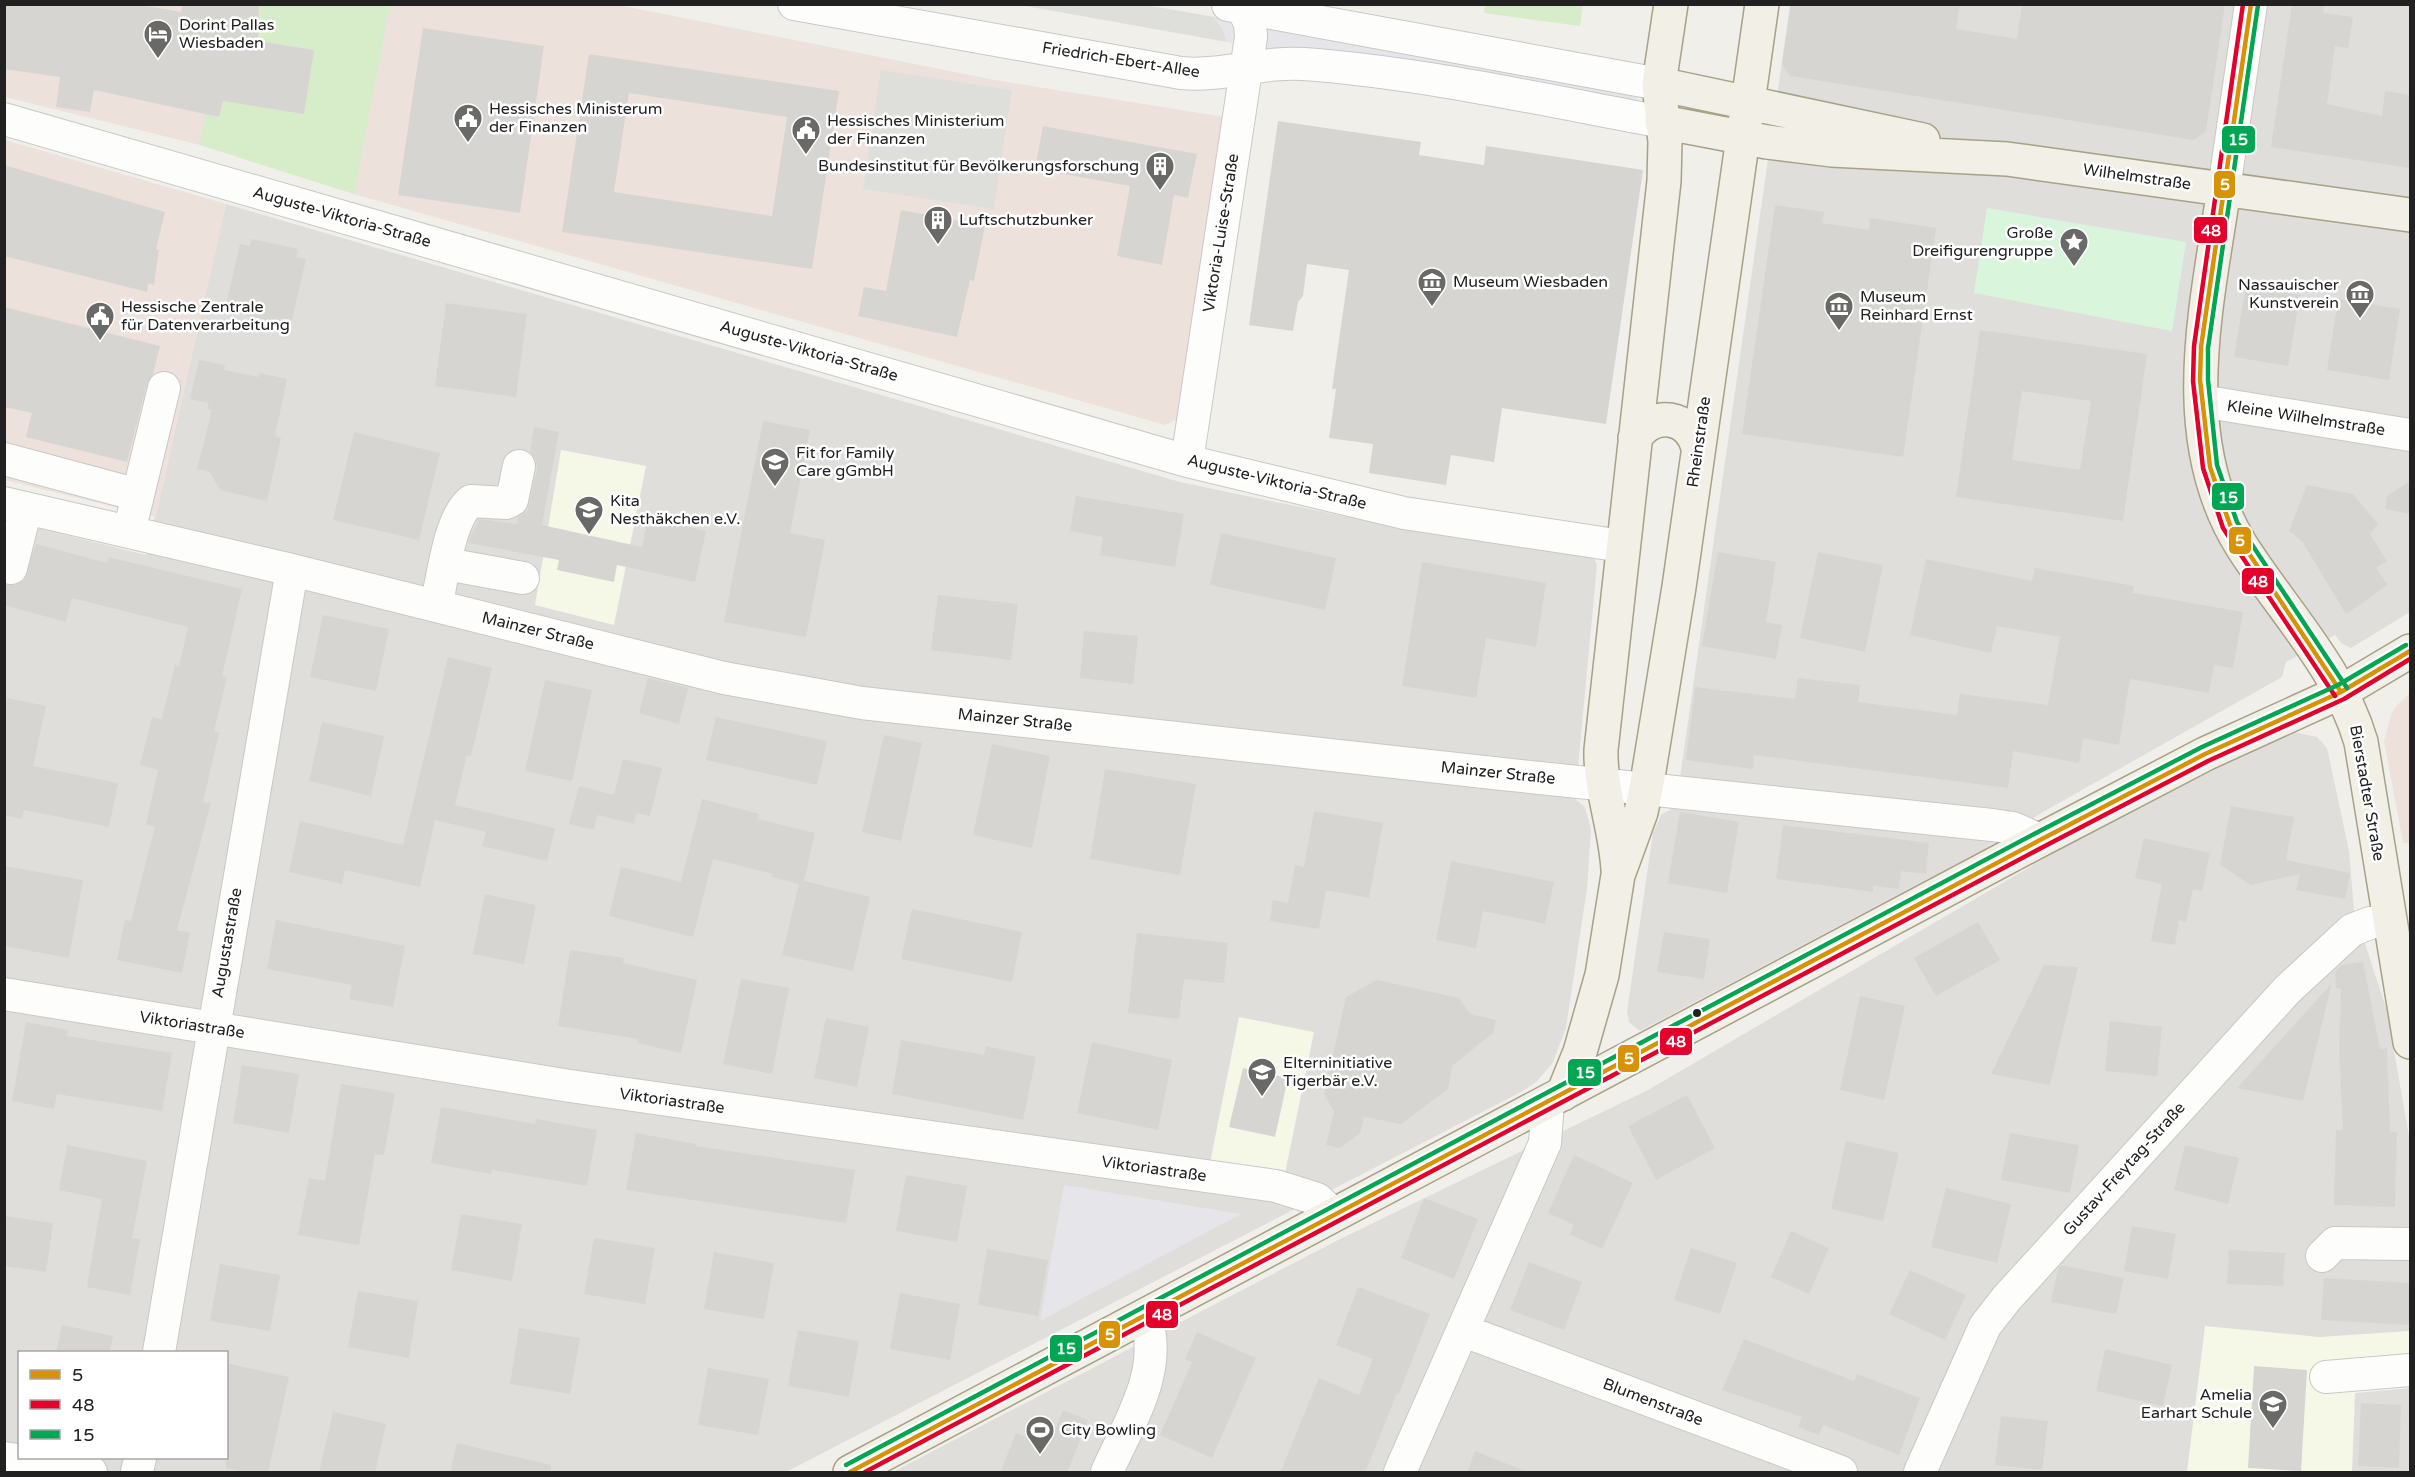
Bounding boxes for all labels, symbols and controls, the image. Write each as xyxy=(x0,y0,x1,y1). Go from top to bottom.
place label: Dorint Pallas Wiesbaden xyxy=(179,15,274,53)
hotel icon: Dorint Pallas Wiesbaden xyxy=(142,18,174,60)
street label: Friedrich-Ebert-Allee xyxy=(1041,38,1201,82)
place label: Hessisches Ministerum der Finanzen xyxy=(489,99,662,137)
public building icon: Hessisches Ministerum der Finanzen xyxy=(452,102,484,144)
place label: Hessisches Ministerium der Finanzen xyxy=(827,111,1004,149)
public building icon: Hessisches Ministerium der Finanzen xyxy=(790,114,822,156)
line badge: 15 xyxy=(2221,125,2256,154)
text: 15 xyxy=(2228,130,2248,150)
building icon: Bundesinstitut für Bevölkerungsforschung xyxy=(1144,150,1176,192)
street label: Viktoria-Luise-Straße xyxy=(1199,152,1243,314)
place label: Bundesinstitut für Bevölkerungsforschung xyxy=(818,156,1139,176)
street label: Wilhelmstraße xyxy=(2082,160,2192,194)
line badge: 5 xyxy=(2213,170,2236,199)
text: 5 xyxy=(2220,175,2230,195)
street label: Auguste-Viktoria-Straße xyxy=(251,182,433,252)
building icon: Luftschutzbunker xyxy=(922,204,954,246)
place label: Luftschutzbunker xyxy=(959,210,1094,230)
line badge: 48 xyxy=(2193,216,2228,244)
text: 48 xyxy=(2201,221,2221,241)
place label: Große Dreifigurengruppe xyxy=(1912,223,2053,261)
place icon: Große Dreifigurengruppe xyxy=(2058,226,2090,268)
museum icon: Museum Wiesbaden xyxy=(1416,266,1448,308)
place label: Museum Wiesbaden xyxy=(1453,272,1608,292)
place label: Nassauischer Kunstverein xyxy=(2238,275,2340,313)
museum icon: Nassauischer Kunstverein xyxy=(2344,278,2376,320)
place label: Museum Reinhard Ernst xyxy=(1860,287,1973,325)
museum icon: Museum Reinhard Ernst xyxy=(1823,290,1855,332)
place label: Hessische Zentrale für Datenverarbeitung xyxy=(121,297,290,335)
public building icon: Hessische Zentrale für Datenverarbeitung xyxy=(84,300,116,342)
street label: Auguste-Viktoria-Straße xyxy=(718,316,900,386)
street label: Rheinstraße xyxy=(1683,395,1715,489)
street label: Kleine Wilhelmstraße xyxy=(2226,396,2386,440)
place label: Fit for Family Care gGmbH xyxy=(796,443,895,481)
school or university icon: Fit for Family Care gGmbH xyxy=(759,446,791,488)
street label: Auguste-Viktoria-Straße xyxy=(1185,450,1369,514)
line badge: 15 xyxy=(2211,482,2245,511)
text: 15 xyxy=(2218,488,2238,508)
place label: Kita Nesthäkchen e.V. xyxy=(610,491,740,529)
school or university icon: Kita Nesthäkchen e.V. xyxy=(573,494,605,536)
line badge: 5 xyxy=(2228,526,2252,555)
text: 5 xyxy=(2235,531,2245,551)
line badge: 48 xyxy=(2241,567,2275,595)
text: 48 xyxy=(2248,572,2268,592)
street label: Mainzer Straße xyxy=(480,607,596,655)
street label: Mainzer Straße xyxy=(957,704,1073,736)
street label: Bierstadter Straße xyxy=(2345,723,2389,863)
street label: Mainzer Straße xyxy=(1440,757,1556,789)
street label: Augustastraße xyxy=(207,886,247,1000)
street label: Viktoriastraße xyxy=(138,1007,246,1043)
unlabelled marker xyxy=(1691,1007,1703,1019)
line badge: 48 xyxy=(1659,1027,1693,1056)
text: 48 xyxy=(1666,1032,1686,1052)
line badge: 5 xyxy=(1617,1044,1640,1073)
text: 5 xyxy=(1624,1049,1634,1069)
place label: Elterninitiative Tigerbär e.V. xyxy=(1283,1053,1392,1091)
school or university icon: Elterninitiative Tigerbär e.V. xyxy=(1246,1056,1278,1098)
line badge: 15 xyxy=(1567,1058,1602,1087)
text: 15 xyxy=(1575,1063,1595,1083)
street label: Viktoriastraße xyxy=(618,1084,726,1118)
street label: Gustav-Freytag-Straße xyxy=(2059,1098,2189,1240)
street label: Viktoriastraße xyxy=(1100,1152,1208,1186)
line badge: 48 xyxy=(1145,1300,1179,1329)
text: 48 xyxy=(1152,1305,1172,1325)
line badge: 5 xyxy=(1098,1320,1121,1349)
text: 5 xyxy=(1105,1325,1115,1345)
line badge: 15 xyxy=(1049,1334,1083,1363)
text: 15 xyxy=(1056,1339,1076,1359)
legend xyxy=(18,1351,228,1459)
text: 5 xyxy=(72,1364,83,1386)
street label: Blumenstraße xyxy=(1600,1374,1706,1430)
place label: Amelia Earhart Schule xyxy=(2141,1385,2252,1423)
school or university icon: Amelia Earhart Schule xyxy=(2257,1388,2289,1430)
text: 48 xyxy=(72,1394,95,1416)
sports icon: City Bowling xyxy=(1024,1414,1056,1456)
place label: City Bowling xyxy=(1061,1420,1156,1440)
text: 15 xyxy=(72,1424,95,1446)

